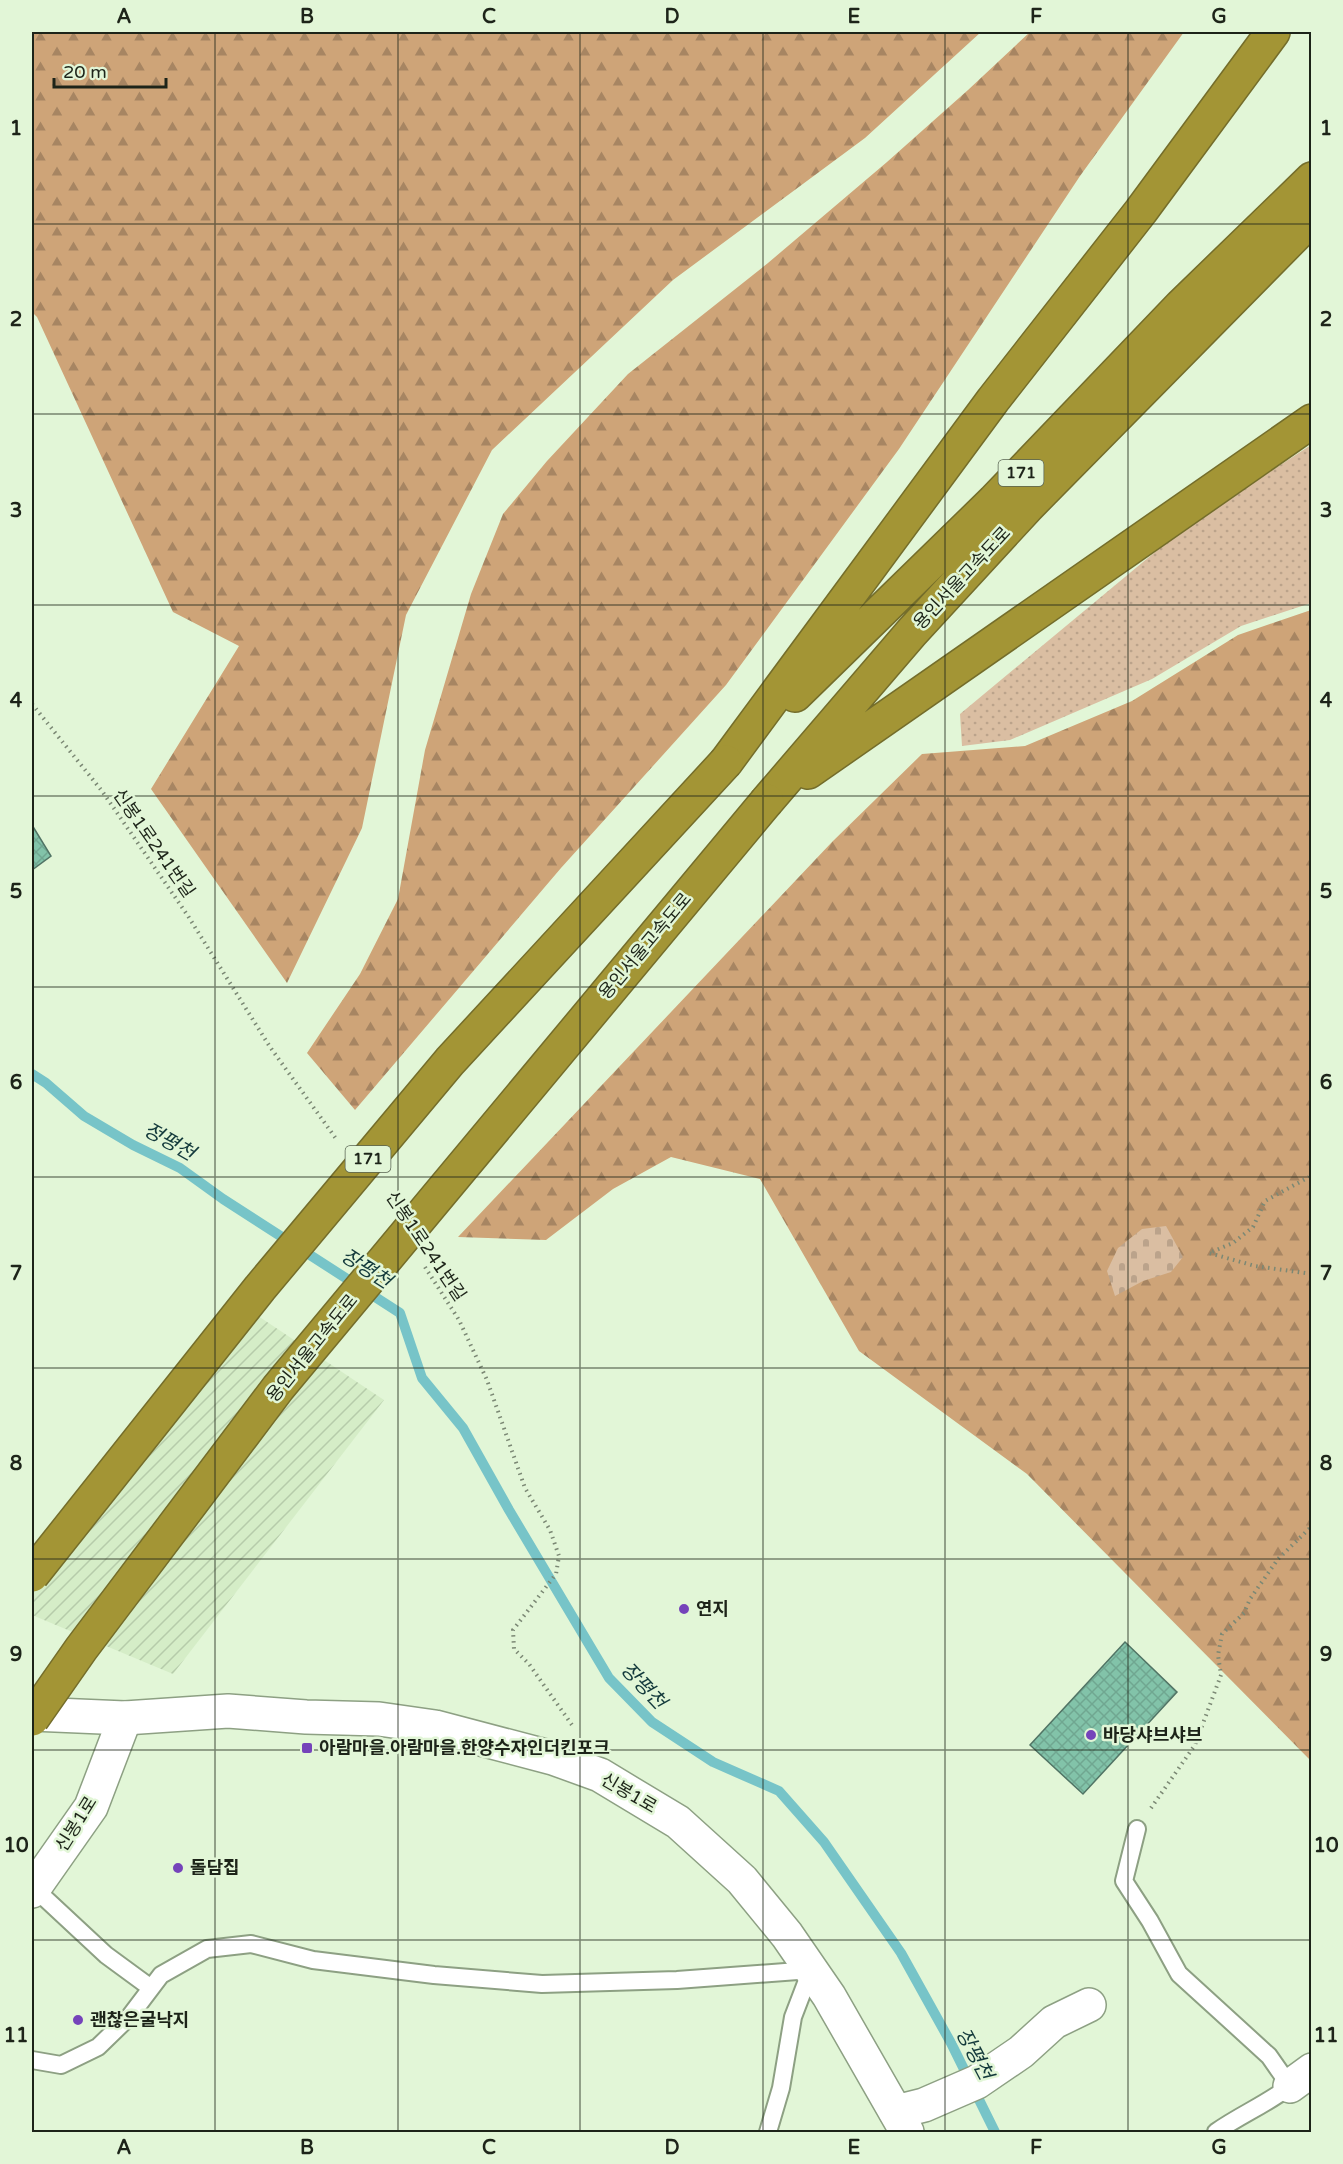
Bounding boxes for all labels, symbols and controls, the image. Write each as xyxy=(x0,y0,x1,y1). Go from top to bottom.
text: A xyxy=(117,5,132,29)
text: B xyxy=(300,5,314,29)
text: C xyxy=(482,5,496,29)
text: D xyxy=(664,5,680,29)
text: E xyxy=(848,5,861,29)
text: F xyxy=(1030,5,1042,29)
text: G xyxy=(1211,5,1227,29)
scale bar xyxy=(54,51,166,89)
text: 20 m xyxy=(63,61,107,83)
text: 1 xyxy=(10,117,22,141)
text: 1 xyxy=(1320,117,1332,141)
text: 2 xyxy=(10,308,22,332)
text: 2 xyxy=(1320,308,1332,332)
road number: 171 xyxy=(998,460,1044,486)
text: 3 xyxy=(10,499,22,523)
text: 3 xyxy=(1320,499,1332,523)
street label: 용인서울고속도로 xyxy=(909,522,1015,634)
text: 4 xyxy=(10,689,23,713)
text: 4 xyxy=(1320,689,1333,713)
street label: 신봉1로241번길 xyxy=(108,784,200,902)
text: 5 xyxy=(10,880,22,904)
text: 5 xyxy=(1320,880,1332,904)
street label: 용인서울고속도로 xyxy=(594,888,696,1004)
text: 6 xyxy=(10,1071,22,1095)
text: 6 xyxy=(1320,1071,1332,1095)
water label: 정평천 xyxy=(139,1118,201,1167)
road number: 171 xyxy=(346,1146,391,1172)
street label: 신봉1로241번길 xyxy=(381,1187,471,1305)
water label: 장평천 xyxy=(336,1244,398,1296)
text: 7 xyxy=(10,1262,22,1286)
text: 7 xyxy=(1320,1262,1332,1286)
street label: 용인서울고속도로 xyxy=(262,1290,362,1406)
text: 8 xyxy=(10,1452,22,1476)
text: 8 xyxy=(1320,1452,1332,1476)
place label: 연지 xyxy=(696,1598,729,1620)
marker: 연지 xyxy=(677,1602,691,1616)
text: 9 xyxy=(10,1643,22,1667)
text: 9 xyxy=(1320,1643,1332,1667)
water label: 장평천 xyxy=(615,1658,672,1716)
place label: 바당샤브샤브 xyxy=(1103,1724,1202,1746)
marker: 바당샤브샤브 xyxy=(1084,1728,1098,1742)
place label: 아람마을.아람마을.한양수자인더킨포크 xyxy=(319,1737,610,1759)
marker: 아람마을.아람마을.한양수자인더킨포크 xyxy=(300,1741,314,1755)
street label: 신봉1로 xyxy=(597,1768,661,1818)
street label: 신봉1로 xyxy=(51,1792,101,1856)
text: 10 xyxy=(3,1834,29,1858)
text: 10 xyxy=(1313,1834,1339,1858)
place label: 돌담집 xyxy=(190,1857,240,1879)
marker: 돌담집 xyxy=(171,1861,185,1875)
place label: 괜찮은굴낙지 xyxy=(90,2009,189,2031)
marker: 괜찮은굴낙지 xyxy=(71,2013,85,2027)
text: 11 xyxy=(3,2024,29,2048)
water label: 장평천 xyxy=(950,2024,999,2086)
text: 11 xyxy=(1313,2024,1339,2048)
text: A xyxy=(117,2136,132,2160)
text: B xyxy=(300,2136,314,2160)
text: C xyxy=(482,2136,496,2160)
text: D xyxy=(664,2136,680,2160)
text: E xyxy=(848,2136,861,2160)
text: F xyxy=(1030,2136,1042,2160)
text: G xyxy=(1211,2136,1227,2160)

